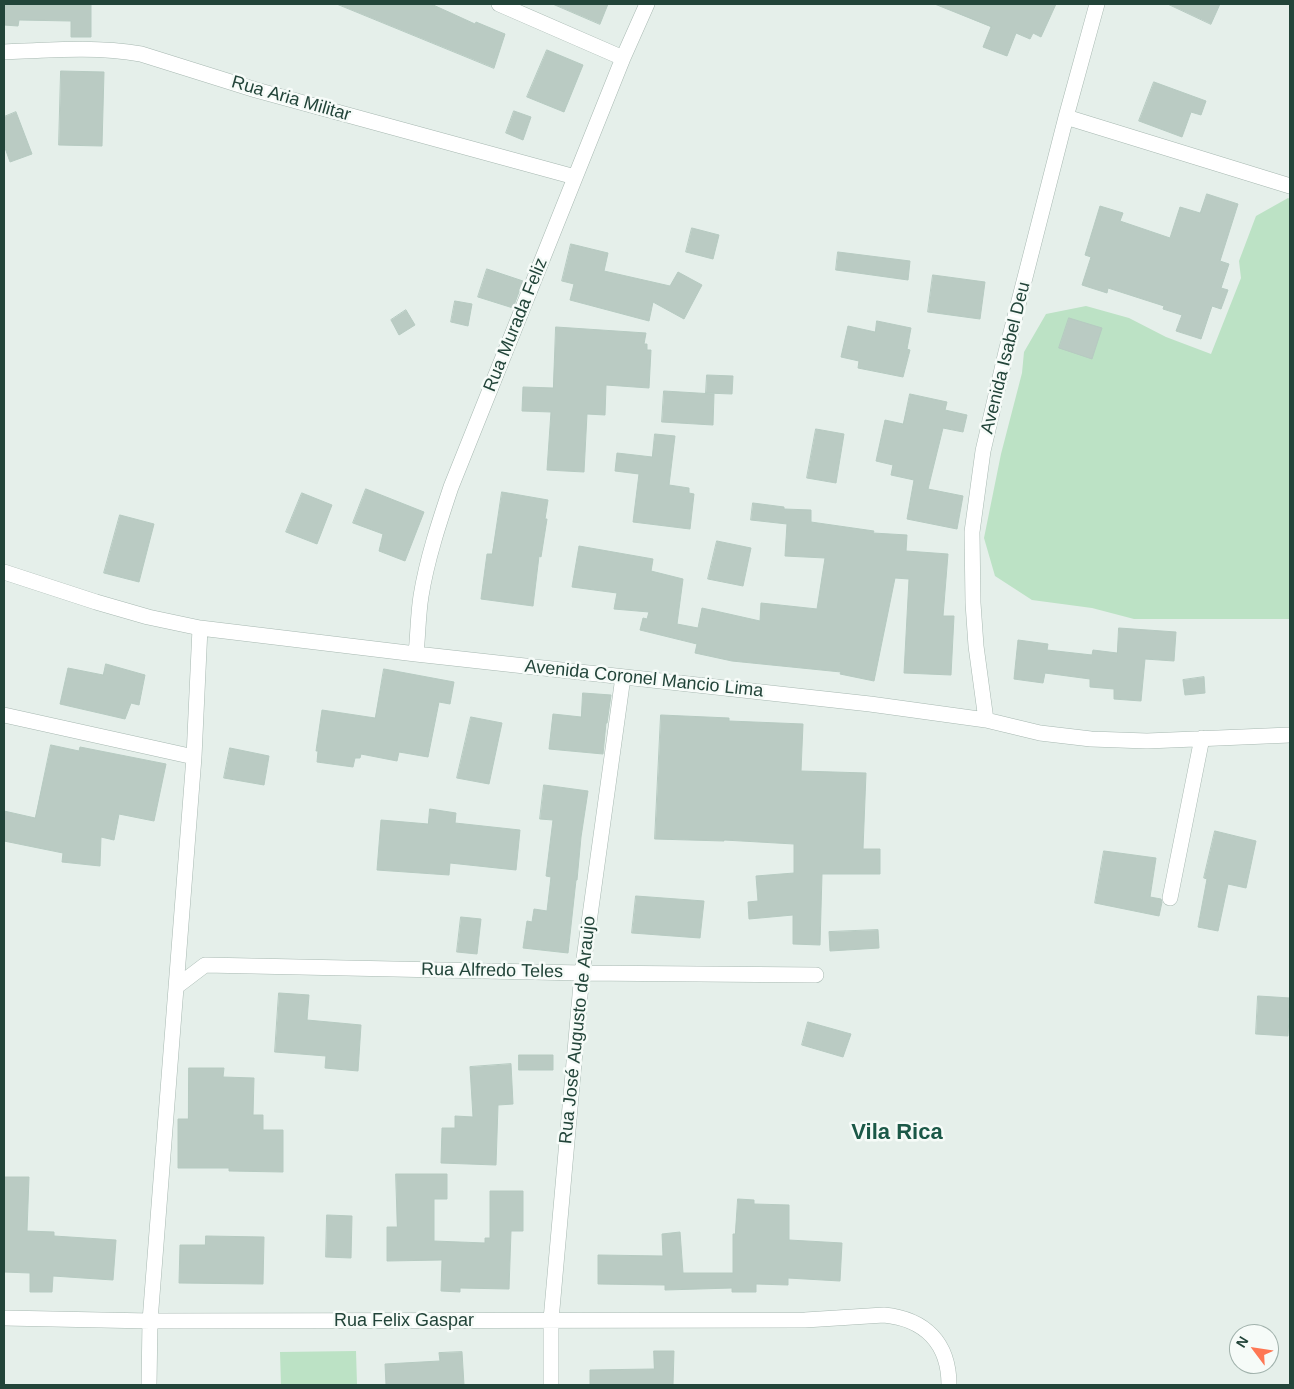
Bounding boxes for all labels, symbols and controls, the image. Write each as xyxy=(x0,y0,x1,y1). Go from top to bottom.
street label: Rua Aria Militar xyxy=(229,72,353,126)
street label: Rua Murada Feliz xyxy=(479,255,553,395)
street label: Avenida Isabel Deu xyxy=(977,280,1035,436)
street label: Avenida Coronel Mancio Lima xyxy=(524,656,764,702)
street label: Rua José Augusto de Araujo xyxy=(555,915,601,1145)
street label: Rua Alfredo Teles xyxy=(421,959,563,983)
district label: Vila Rica xyxy=(851,1120,943,1146)
street label: Rua Felix Gaspar xyxy=(334,1310,474,1332)
north arrow xyxy=(1229,1324,1279,1374)
text: N xyxy=(1233,1333,1251,1350)

